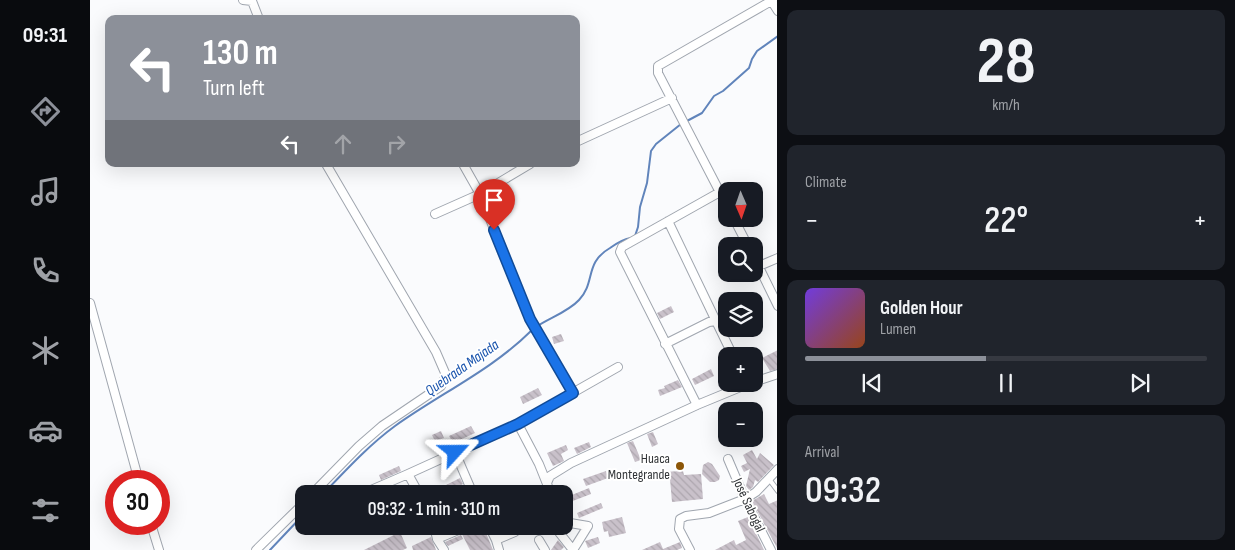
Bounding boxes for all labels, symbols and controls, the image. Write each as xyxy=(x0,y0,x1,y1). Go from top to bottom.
text: 09:31 xyxy=(23,22,67,49)
text: 28 xyxy=(976,24,1036,102)
text: 130 m xyxy=(203,32,278,75)
icon: left xyxy=(120,35,185,100)
text: Turn left xyxy=(203,75,265,102)
icon: directions xyxy=(28,94,63,129)
text: km/h xyxy=(992,96,1020,115)
icon: left xyxy=(276,130,304,158)
icon: ahead xyxy=(329,130,357,158)
icon: right xyxy=(382,130,410,158)
text: Climate xyxy=(805,173,847,192)
icon: music xyxy=(28,174,63,209)
pin xyxy=(473,179,515,230)
north arrow xyxy=(718,182,762,228)
map controls xyxy=(718,182,763,447)
icon: arrive xyxy=(480,186,508,214)
text: 22° xyxy=(984,198,1028,243)
text: − xyxy=(805,204,819,237)
text: + xyxy=(1193,204,1207,237)
button: search xyxy=(718,237,763,282)
icon: phone xyxy=(28,253,63,288)
button: layers xyxy=(718,292,763,337)
text: Golden Hour xyxy=(880,297,963,320)
text: Lumen xyxy=(880,320,916,339)
icon: climate xyxy=(28,333,63,368)
water label: Quebrada Majada xyxy=(421,336,503,400)
button: + xyxy=(718,347,763,392)
icon: previous xyxy=(858,369,886,397)
icon: pause xyxy=(992,369,1020,397)
icon: next xyxy=(1126,369,1154,397)
button: − xyxy=(718,402,763,447)
icon: car xyxy=(28,413,63,448)
position arrow xyxy=(428,425,480,477)
text: Arrival xyxy=(805,443,839,462)
place label: Huaca Montegrande xyxy=(608,450,670,483)
marker: Huaca Montegrande xyxy=(674,460,686,472)
text: 09:32 xyxy=(805,468,881,513)
speed limit sign: 30 xyxy=(105,470,170,535)
street label: José Sabogal xyxy=(729,474,769,535)
icon: filters xyxy=(28,493,63,528)
text: 09:32 · 1 min · 310 m xyxy=(368,498,500,521)

